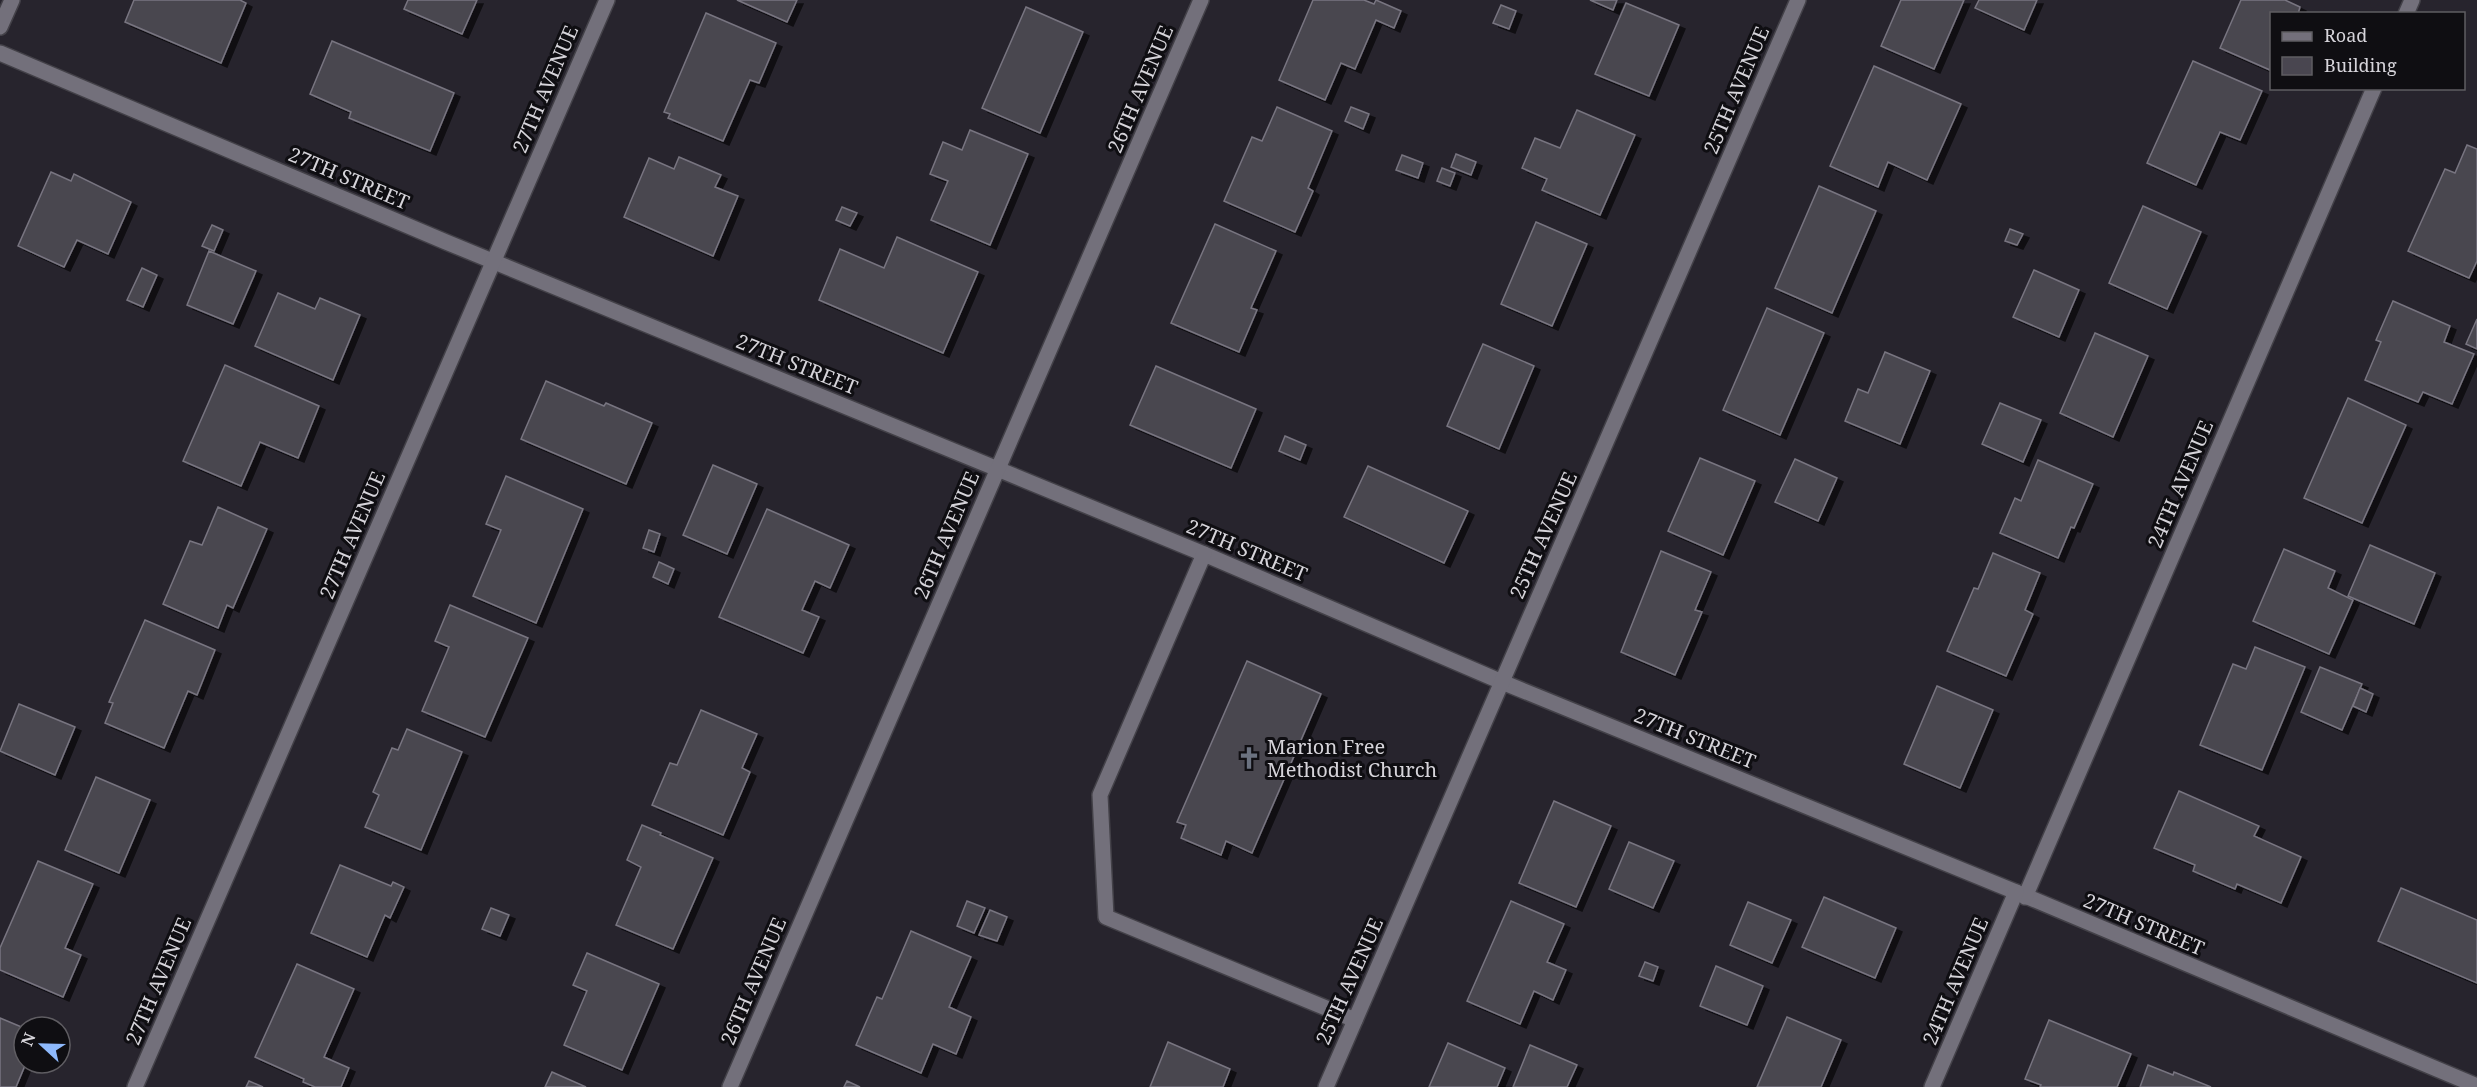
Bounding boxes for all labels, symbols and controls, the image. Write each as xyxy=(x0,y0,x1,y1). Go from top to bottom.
legend xyxy=(2270,12,2465,90)
street label: 27TH AVENUE xyxy=(506,21,584,157)
street label: 26TH AVENUE xyxy=(1101,21,1179,157)
street label: 25TH AVENUE xyxy=(1697,22,1775,158)
text: Road xyxy=(2324,23,2367,47)
text: Building xyxy=(2324,53,2397,77)
street label: 27TH STREET xyxy=(284,140,414,216)
street label: 27TH STREET xyxy=(732,327,862,401)
street label: 24TH AVENUE xyxy=(2141,416,2219,552)
street label: 27TH AVENUE xyxy=(313,467,391,603)
street label: 26TH AVENUE xyxy=(907,467,985,603)
street label: 25TH AVENUE xyxy=(1503,467,1583,603)
street label: 27TH STREET xyxy=(1182,512,1312,588)
street label: 27TH STREET xyxy=(1630,701,1760,775)
place label: Marion Free Methodist Church xyxy=(1267,733,1438,783)
church icon: Marion Free Methodist Church xyxy=(1236,745,1262,771)
street label: 27TH STREET xyxy=(2079,886,2209,962)
street label: 27TH AVENUE xyxy=(119,913,197,1049)
street label: 26TH AVENUE xyxy=(714,913,792,1049)
street label: 25TH AVENUE xyxy=(1309,913,1389,1049)
street label: 24TH AVENUE xyxy=(1916,913,1994,1049)
north arrow xyxy=(12,1015,72,1075)
text: N xyxy=(16,1029,41,1049)

